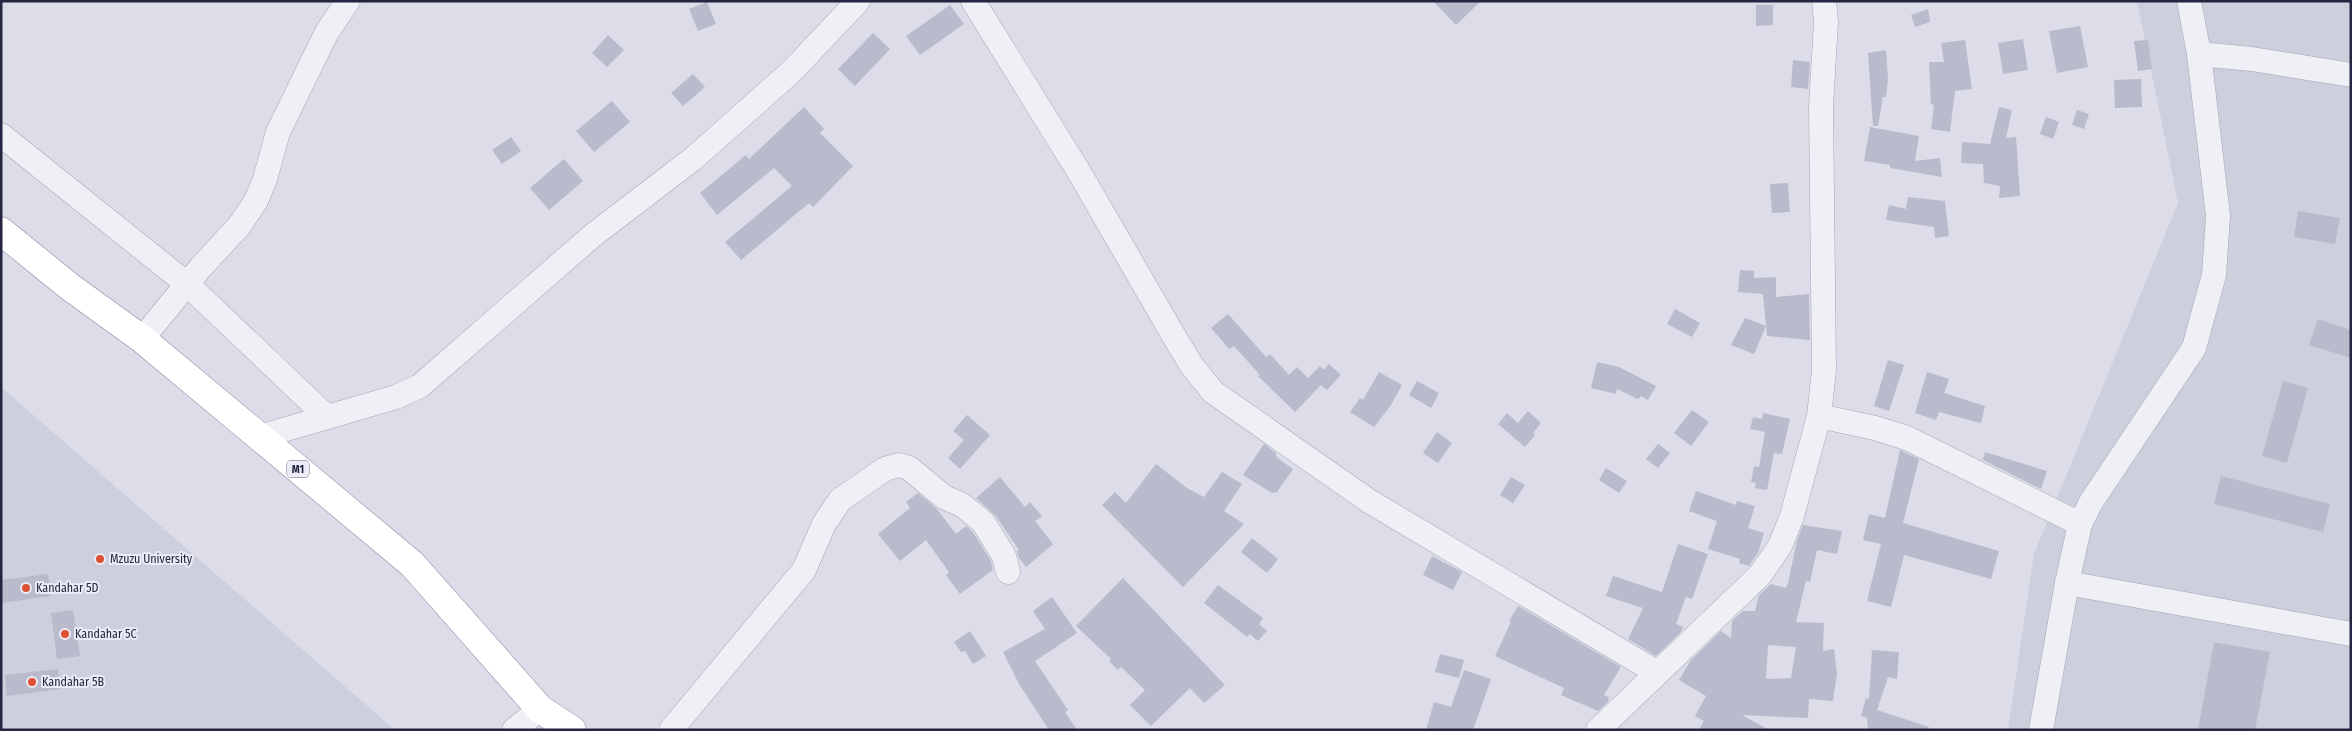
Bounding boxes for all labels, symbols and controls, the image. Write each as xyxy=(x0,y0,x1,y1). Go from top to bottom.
road number: M1 xyxy=(287,460,309,478)
place label: Mzuzu University xyxy=(110,552,193,566)
marker: Mzuzu University xyxy=(94,553,106,565)
place label: Kandahar 5D xyxy=(36,581,99,595)
marker: Kandahar 5D xyxy=(20,582,32,594)
place label: Kandahar 5C xyxy=(75,627,137,641)
marker: Kandahar 5C xyxy=(59,628,71,640)
place label: Kandahar 5B xyxy=(42,675,105,689)
marker: Kandahar 5B xyxy=(26,676,38,688)

